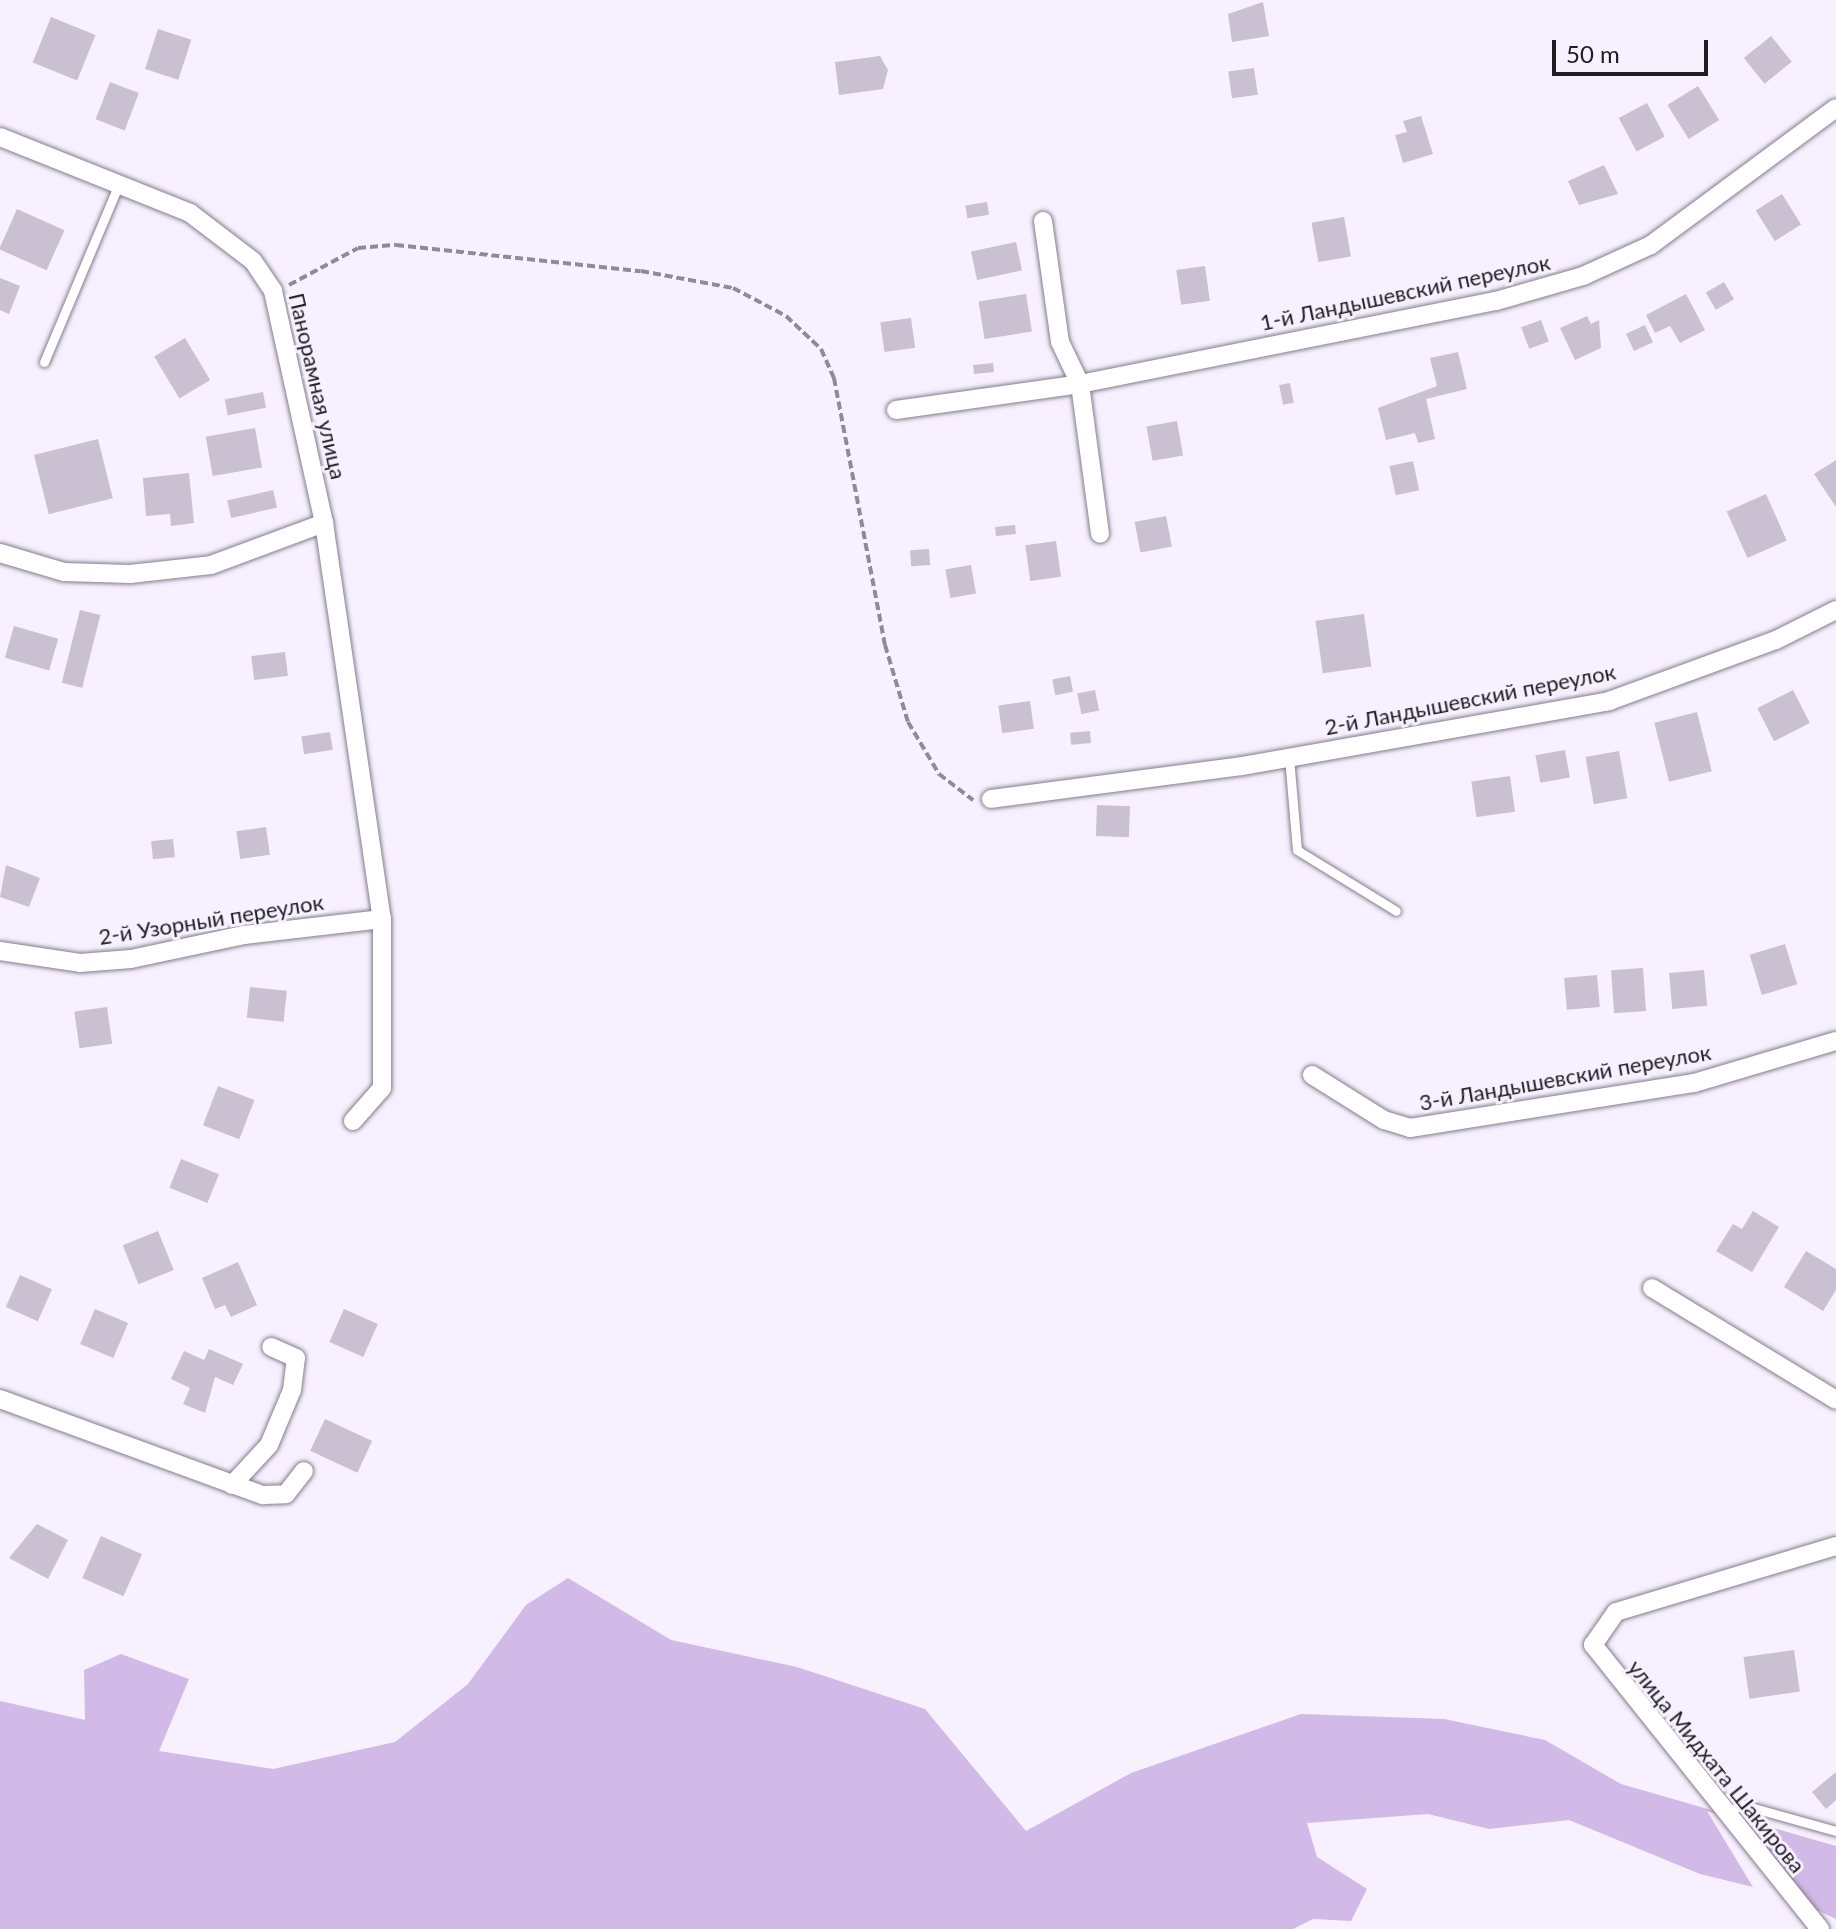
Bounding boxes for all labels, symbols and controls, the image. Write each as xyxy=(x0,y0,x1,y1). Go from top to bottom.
scale bar xyxy=(1556,24,1712,74)
text: 50 m xyxy=(1566,39,1620,68)
street label: 1-й Ландышевский переулок xyxy=(1258,248,1552,336)
street label: Панорамная улица xyxy=(284,290,352,482)
street label: 2-й Ландышевский переулок xyxy=(1322,658,1618,740)
street label: 2-й Узорный переулок xyxy=(97,888,325,950)
street label: 3-й Ландышевский переулок xyxy=(1417,1038,1713,1116)
street label: улица Мидхата Шакирова xyxy=(1623,1654,1811,1878)

